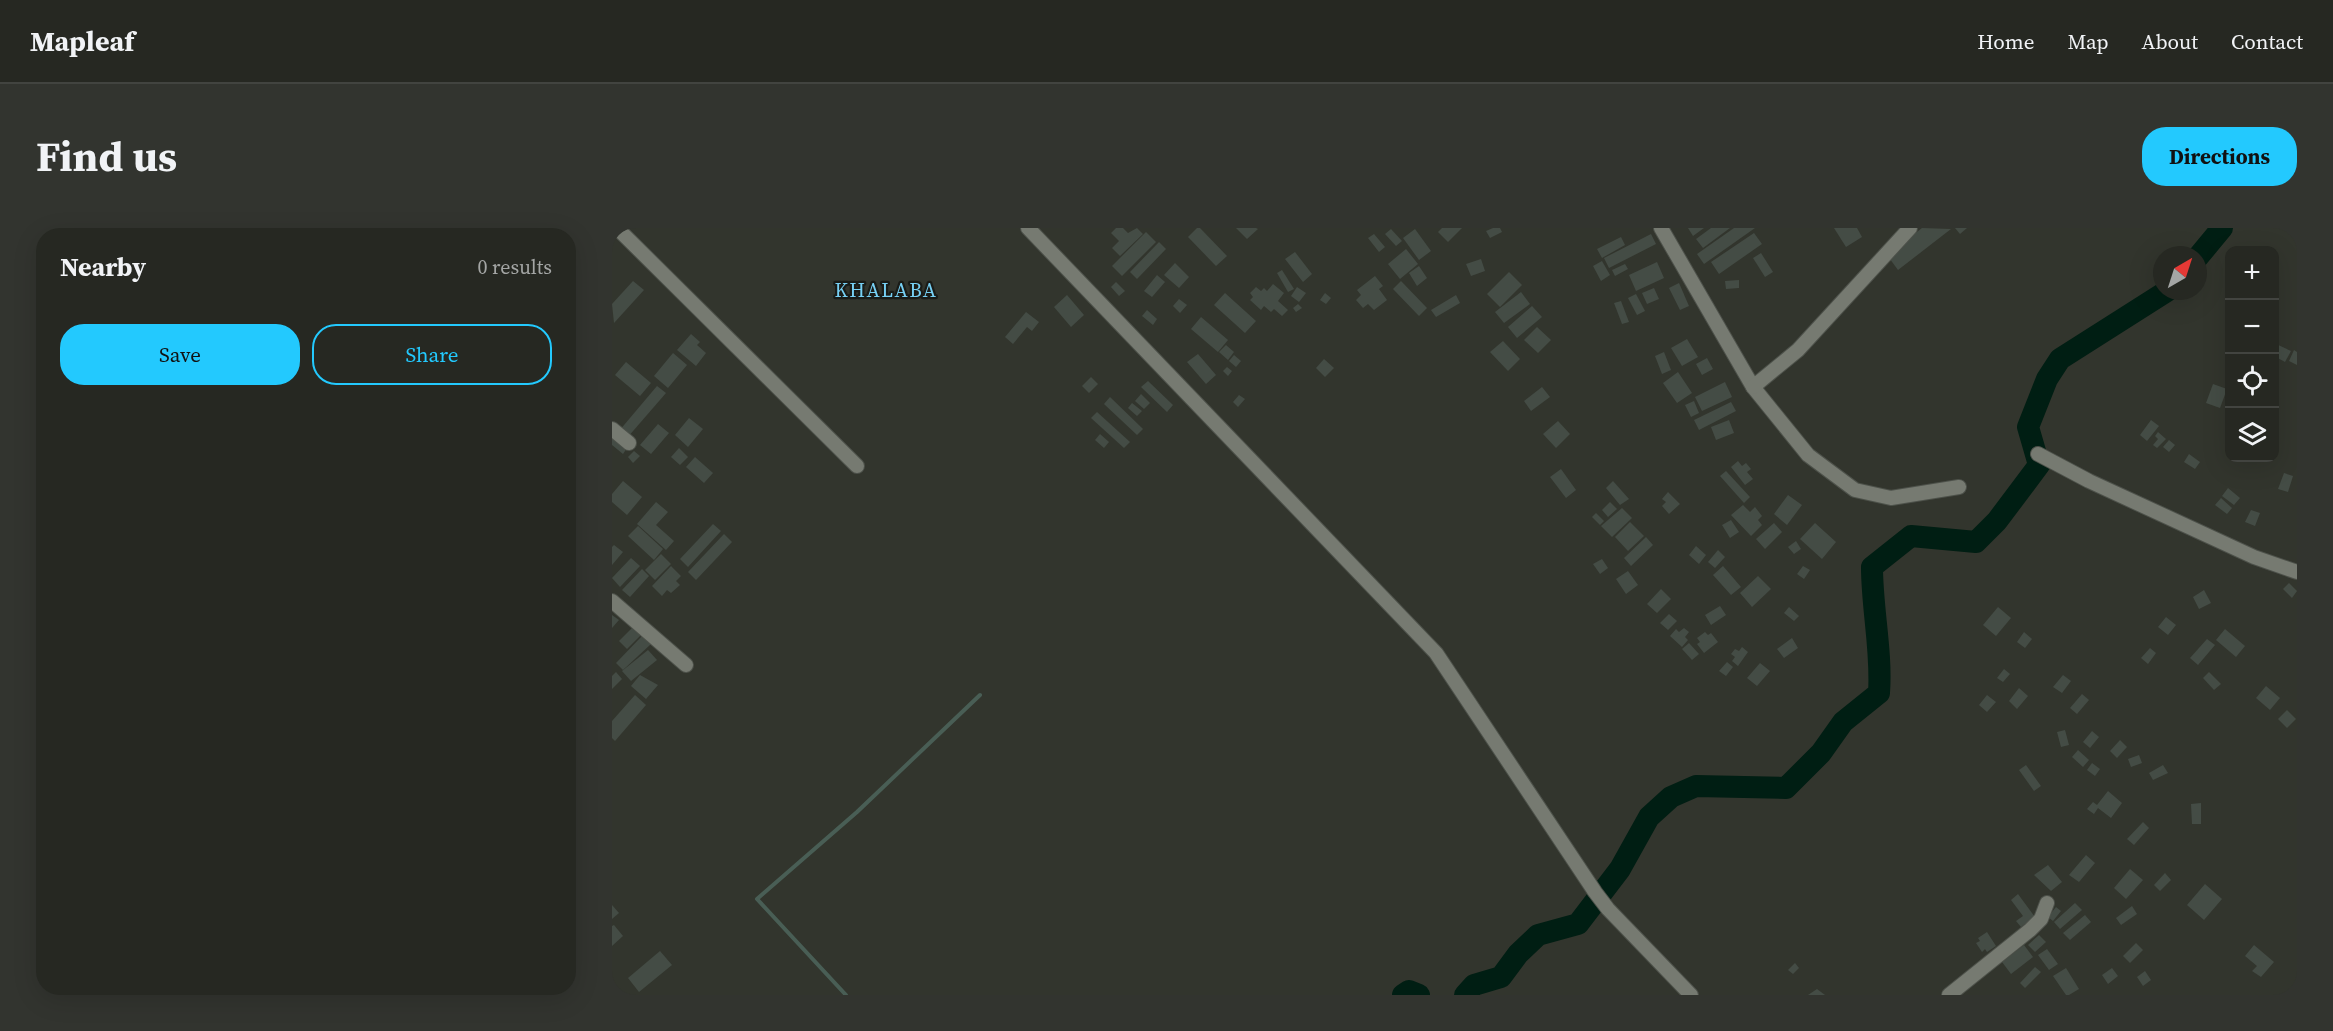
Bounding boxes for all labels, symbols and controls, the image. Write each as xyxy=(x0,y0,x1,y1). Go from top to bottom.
text: Mapleaf xyxy=(30,22,134,60)
text: Home xyxy=(1977,27,2035,56)
text: Map xyxy=(2068,27,2109,56)
text: About xyxy=(2142,27,2198,56)
text: Contact xyxy=(2231,27,2303,56)
text: Find us xyxy=(36,127,177,185)
button: Directions xyxy=(2142,127,2297,186)
north arrow xyxy=(2153,246,2207,300)
map controls xyxy=(2225,246,2279,462)
button: + xyxy=(2225,246,2279,300)
text: Nearby xyxy=(60,249,146,285)
text: 0 results xyxy=(477,253,552,281)
district label: KHALABA xyxy=(835,276,937,304)
button: − xyxy=(2225,300,2279,354)
button: Save xyxy=(60,324,300,385)
button: Share xyxy=(312,324,552,385)
button: locate xyxy=(2225,354,2279,408)
button: layers xyxy=(2225,408,2279,462)

